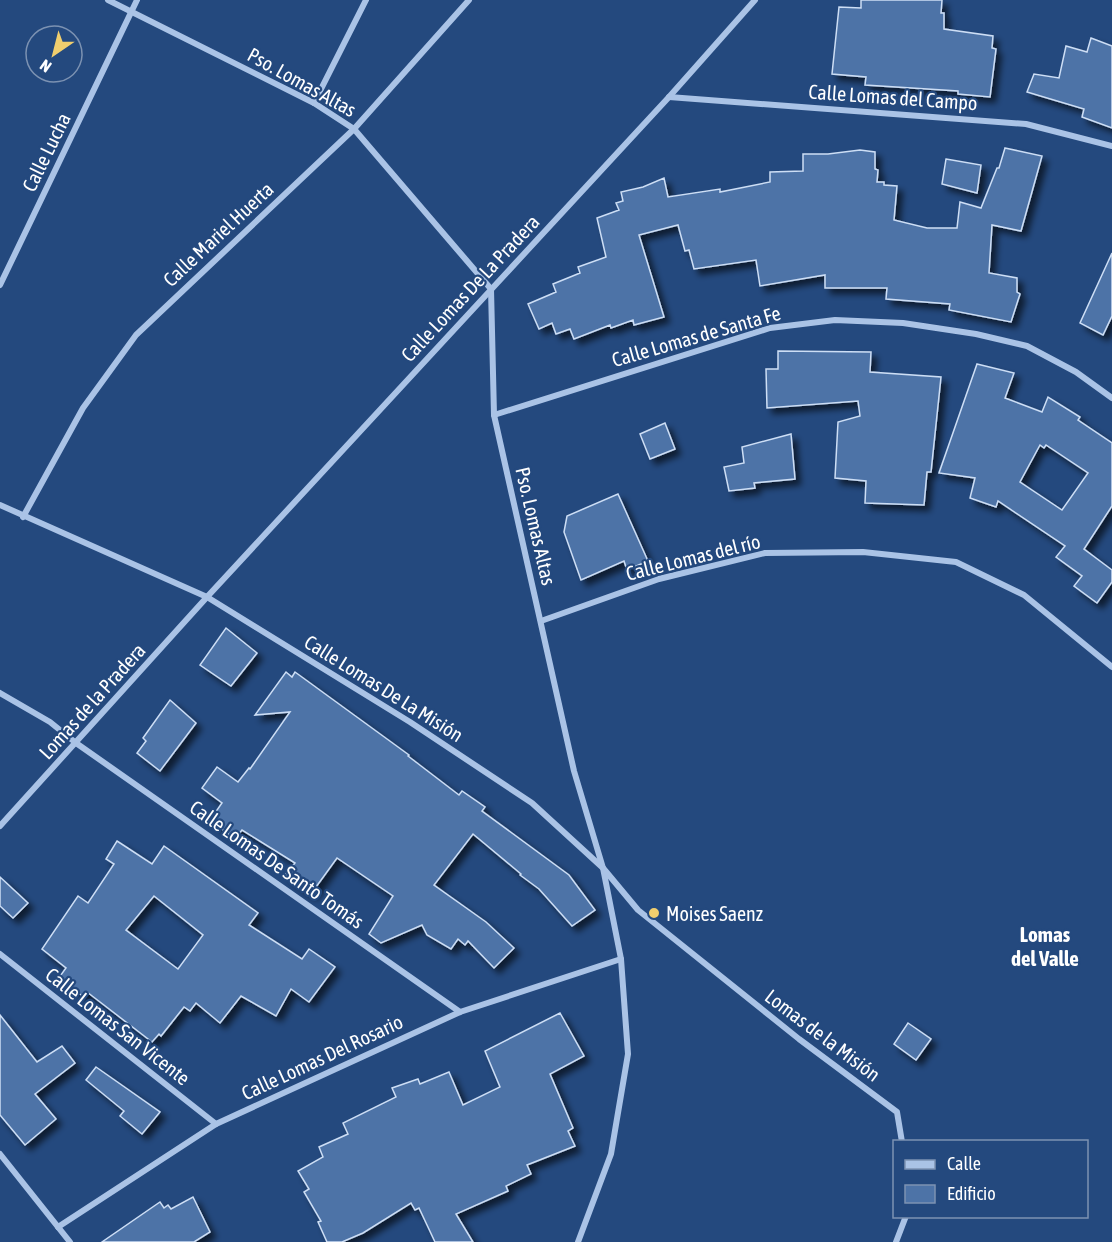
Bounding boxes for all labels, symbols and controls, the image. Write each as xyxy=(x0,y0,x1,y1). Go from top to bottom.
north arrow xyxy=(24,24,84,84)
street label: Pso. Lomas Altas xyxy=(244,43,360,121)
text: N xyxy=(36,56,54,76)
street label: Calle Lomas del Campo xyxy=(808,80,978,114)
street label: Calle Lucha xyxy=(17,109,75,195)
street label: Calle Mariel Huerta xyxy=(158,177,278,291)
street label: Calle Lomas De La Pradera xyxy=(396,210,544,366)
street label: Calle Lomas de Santa Fe xyxy=(609,301,783,371)
street label: Pso. Lomas Altas xyxy=(511,465,561,587)
street label: Calle Lomas del río xyxy=(623,529,763,585)
street label: Calle Lomas De La Misión xyxy=(300,630,468,746)
street label: Lomas de la Pradera xyxy=(34,639,150,763)
street label: Calle Lomas De Santo Tomás xyxy=(186,795,368,933)
place label: Moises Saenz xyxy=(666,902,763,925)
marker: Moises Saenz xyxy=(647,906,661,920)
district label: Lomas del Valle xyxy=(1011,922,1079,970)
street label: Calle Lomas San Vicente xyxy=(41,963,195,1089)
street label: Lomas de la Misión xyxy=(761,984,885,1086)
street label: Calle Lomas Del Rosario xyxy=(238,1010,406,1104)
legend xyxy=(893,1140,1088,1218)
text: Calle xyxy=(947,1153,981,1174)
text: Edificio xyxy=(947,1183,996,1204)

